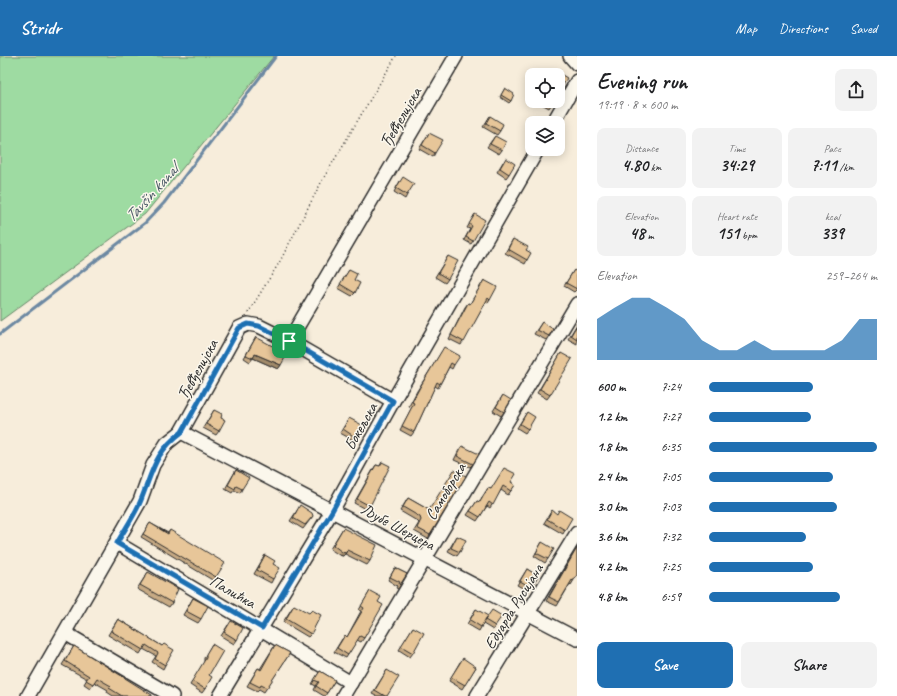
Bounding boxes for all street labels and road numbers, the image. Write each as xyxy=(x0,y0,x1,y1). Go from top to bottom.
street label: Ђевђелијска xyxy=(376,83,427,151)
street label: Ђевђелијска xyxy=(173,335,223,403)
street label: Бокељска xyxy=(340,398,382,454)
street label: Самоборска xyxy=(421,458,471,524)
street label: Љубе Шерцера xyxy=(357,499,439,555)
street label: Едуарда Русијана xyxy=(480,559,549,653)
street label: Палићка xyxy=(206,571,260,613)

